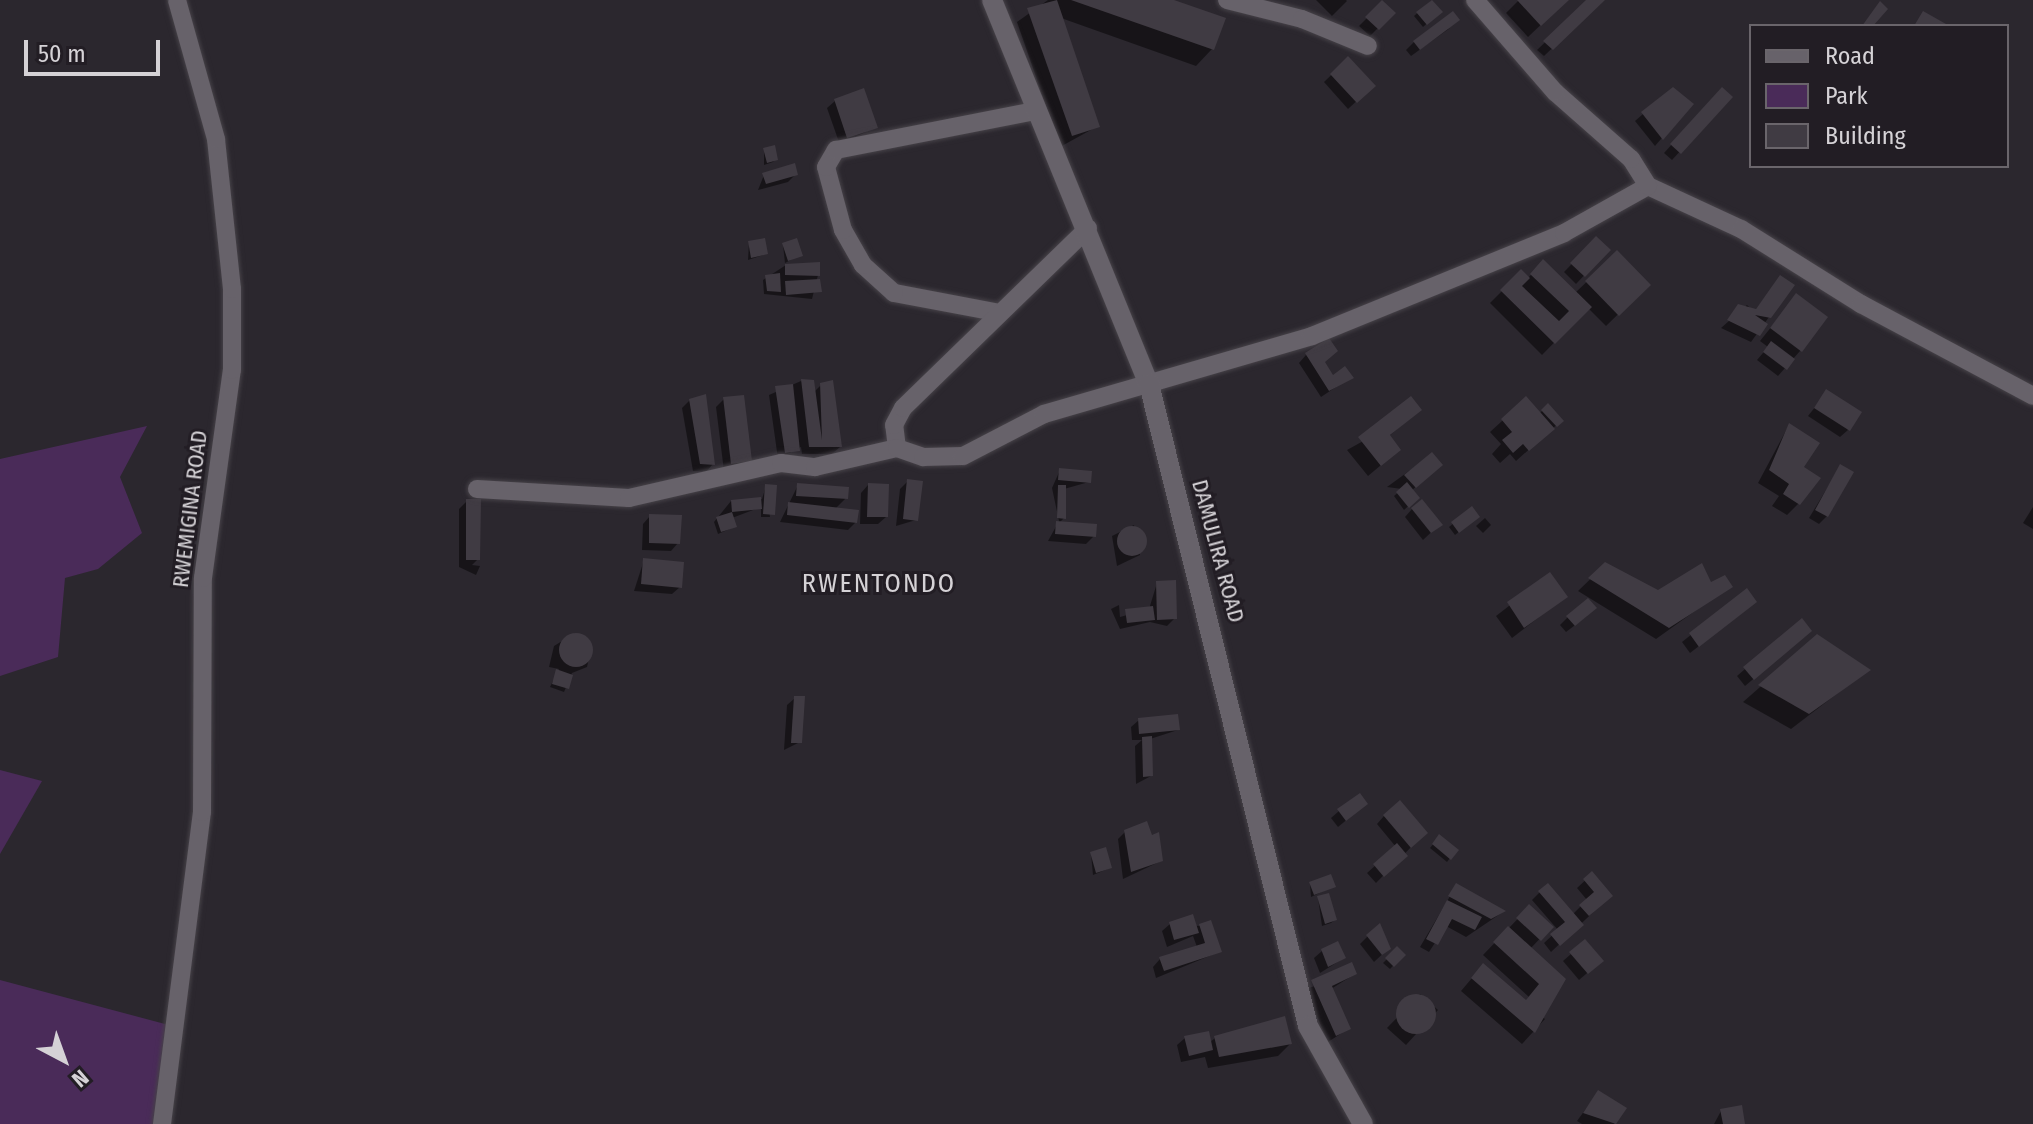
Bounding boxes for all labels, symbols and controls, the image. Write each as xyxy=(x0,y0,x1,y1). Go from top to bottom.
scale bar xyxy=(28,24,164,74)
legend xyxy=(1749,24,2009,168)
text: 50 m xyxy=(38,40,86,68)
text: Road xyxy=(1825,42,1875,70)
text: Park xyxy=(1825,82,1868,110)
text: Building xyxy=(1825,122,1906,150)
street label: RWEMIGINA ROAD xyxy=(167,429,213,589)
street label: DAMULIRA ROAD xyxy=(1186,477,1250,625)
district label: RWENTONDO xyxy=(802,568,956,600)
north arrow xyxy=(24,1020,104,1100)
text: N xyxy=(66,1064,94,1093)

